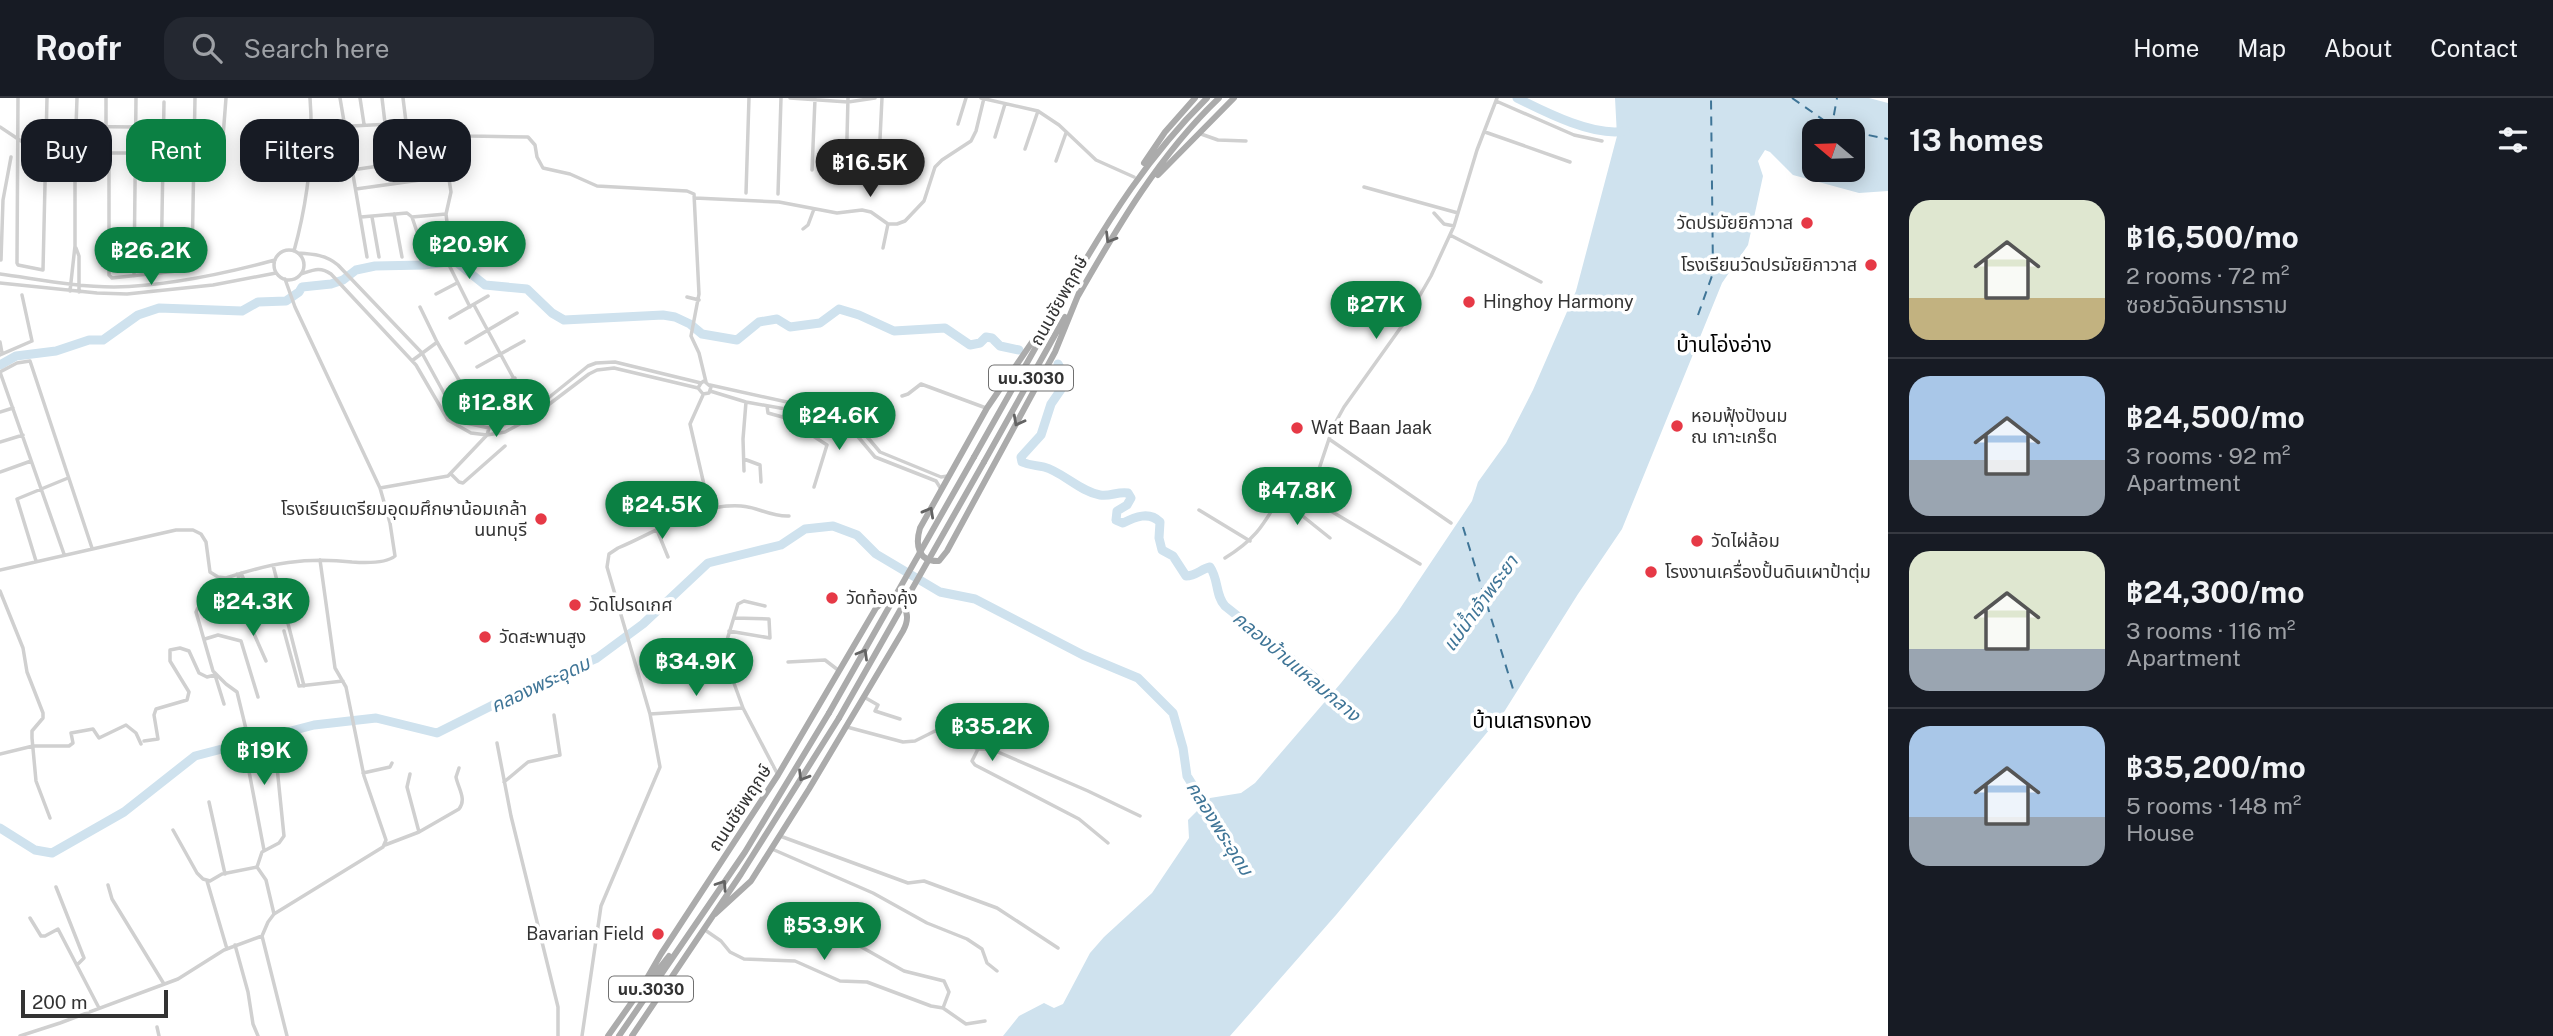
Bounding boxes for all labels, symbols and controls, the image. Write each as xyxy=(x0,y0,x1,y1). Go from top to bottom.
search box xyxy=(164,17,654,80)
text: Roofr xyxy=(35,29,122,67)
icon: search xyxy=(188,29,226,67)
text: Search here xyxy=(244,33,390,64)
text: Home xyxy=(2133,34,2199,62)
text: Map xyxy=(2237,34,2286,62)
text: About xyxy=(2324,34,2392,62)
text: Contact xyxy=(2430,34,2518,62)
chip: Buy xyxy=(21,119,112,182)
chip: Rent xyxy=(126,119,226,182)
chip: Filters xyxy=(240,119,359,182)
chip: New xyxy=(373,119,471,182)
north arrow xyxy=(1802,119,1866,182)
map controls xyxy=(1802,119,1865,182)
icon: filters xyxy=(2494,121,2532,159)
text: 13 homes xyxy=(1909,122,2044,158)
pin: ฿16.5K xyxy=(813,140,927,199)
text: ฿16.5K xyxy=(832,148,908,175)
place label: วัดปรมัยยิกาวาส xyxy=(1676,212,1793,233)
marker: วัดปรมัยยิกาวาส xyxy=(1799,215,1815,231)
text: ฿16,500/mo xyxy=(2126,219,2299,255)
pin: ฿20.9K xyxy=(412,222,526,281)
pin: ฿26.2K xyxy=(94,228,208,287)
icon: home xyxy=(1965,228,2049,312)
text: ฿20.9K xyxy=(429,230,509,257)
one-way arrow xyxy=(1106,231,1119,244)
text: ฿26.2K xyxy=(111,236,191,263)
street label: ถนนชัยพฤกษ์ xyxy=(1025,252,1092,349)
place label: โรงเรียนวัดปรมัยยิกาวาส xyxy=(1681,254,1857,275)
marker: โรงเรียนวัดปรมัยยิกาวาส xyxy=(1863,257,1879,273)
text: 2 rooms · 72 m² xyxy=(2126,262,2289,289)
pin: ฿27K xyxy=(1335,282,1417,341)
text: ฿27K xyxy=(1347,290,1405,317)
place label: Hinghoy Harmony xyxy=(1483,291,1634,312)
text: ซอยวัดอินทราราม xyxy=(2126,291,2288,318)
marker: Hinghoy Harmony xyxy=(1461,294,1477,310)
district label: บ้านโอ่งอ่าง xyxy=(1676,332,1772,357)
road number: นบ.3030 xyxy=(989,366,1073,390)
pin: ฿12.8K xyxy=(439,380,553,439)
text: ฿12.8K xyxy=(458,388,534,415)
pin: ฿24.6K xyxy=(782,392,896,452)
text: ฿24,500/mo xyxy=(2126,399,2305,435)
text: ฿24.6K xyxy=(799,401,879,428)
icon: home xyxy=(1965,404,2049,488)
place label: หอมฟุ้งปังนม ณ เกาะเกร็ด xyxy=(1691,405,1788,447)
one-way arrow xyxy=(1013,414,1027,427)
place label: Wat Baan Jaak xyxy=(1311,417,1432,438)
marker: หอมฟุ้งปังนม ณ เกาะเกร็ด xyxy=(1669,418,1685,434)
marker: Wat Baan Jaak xyxy=(1289,420,1305,436)
text: 3 rooms · 92 m² xyxy=(2126,442,2291,469)
pin: ฿47.8K xyxy=(1240,468,1354,527)
text: Apartment xyxy=(2126,469,2241,496)
text: ฿47.8K xyxy=(1258,476,1336,503)
pin: ฿24.5K xyxy=(605,482,719,541)
text: ฿24.5K xyxy=(621,490,703,517)
place label: โรงเรียนเตรียมอุดมศึกษาน้อมเกล้า นนทบุรี xyxy=(281,498,527,541)
one-way arrow xyxy=(921,507,934,519)
marker: โรงเรียนเตรียมอุดมศึกษาน้อมเกล้า นนทบุรี xyxy=(533,511,549,527)
place label: วัดไผ่ล้อม xyxy=(1711,530,1780,551)
marker: วัดไผ่ล้อม xyxy=(1689,533,1705,549)
water label: แม่น้ำเจ้าพระยา xyxy=(1436,549,1523,655)
place label: โรงงานเครื่องปั้นดินเผาป้าตุ่ม xyxy=(1665,559,1871,583)
marker: โรงงานเครื่องปั้นดินเผาป้าตุ่ม xyxy=(1643,564,1659,580)
text: ฿24,300/mo xyxy=(2126,574,2304,610)
pin: ฿24.3K xyxy=(196,578,310,638)
icon: home xyxy=(1965,579,2049,663)
text: ฿24.3K xyxy=(212,587,294,614)
place label: วัดท้องคุ้ง xyxy=(846,587,918,609)
marker: วัดท้องคุ้ง xyxy=(824,590,840,606)
place label: วัดโปรดเกศ xyxy=(589,594,672,615)
marker: วัดโปรดเกศ xyxy=(567,597,583,613)
water label: คลองบ้านแหลมกลาง xyxy=(1229,606,1366,726)
text: 3 rooms · 116 m² xyxy=(2126,617,2296,644)
place label: วัดสะพานสูง xyxy=(499,626,586,649)
marker: วัดสะพานสูง xyxy=(477,629,493,645)
pin: ฿34.9K xyxy=(639,638,753,698)
text: Apartment xyxy=(2126,644,2241,671)
text: ฿34.9K xyxy=(655,647,737,674)
one-way arrow xyxy=(855,649,868,661)
water label: คลองพระอุดม xyxy=(487,651,595,717)
pin: ฿35.2K xyxy=(935,704,1049,763)
district label: บ้านเสาธงทอง xyxy=(1472,708,1592,733)
text: ฿35.2K xyxy=(951,712,1033,739)
pin: ฿19K xyxy=(223,728,305,787)
text: ฿19K xyxy=(237,736,291,763)
text: ฿35,200/mo xyxy=(2126,749,2306,785)
icon: home xyxy=(1965,754,2049,838)
street label: ถนนชัยพฤกษ์ xyxy=(704,760,775,855)
one-way arrow xyxy=(798,769,811,782)
water label: คลองพระอุดม xyxy=(1182,777,1258,881)
text: 5 rooms · 148 m² xyxy=(2126,792,2301,819)
text: House xyxy=(2126,819,2194,846)
one-way arrow xyxy=(714,880,726,893)
pin: ฿53.9K xyxy=(767,902,881,962)
text: ฿53.9K xyxy=(783,911,865,938)
place label: Bavarian Field xyxy=(526,923,644,944)
marker: Bavarian Field xyxy=(650,926,666,942)
road number: นบ.3030 xyxy=(609,976,693,1002)
scale bar xyxy=(21,987,168,1019)
text: 200 m xyxy=(32,991,88,1013)

